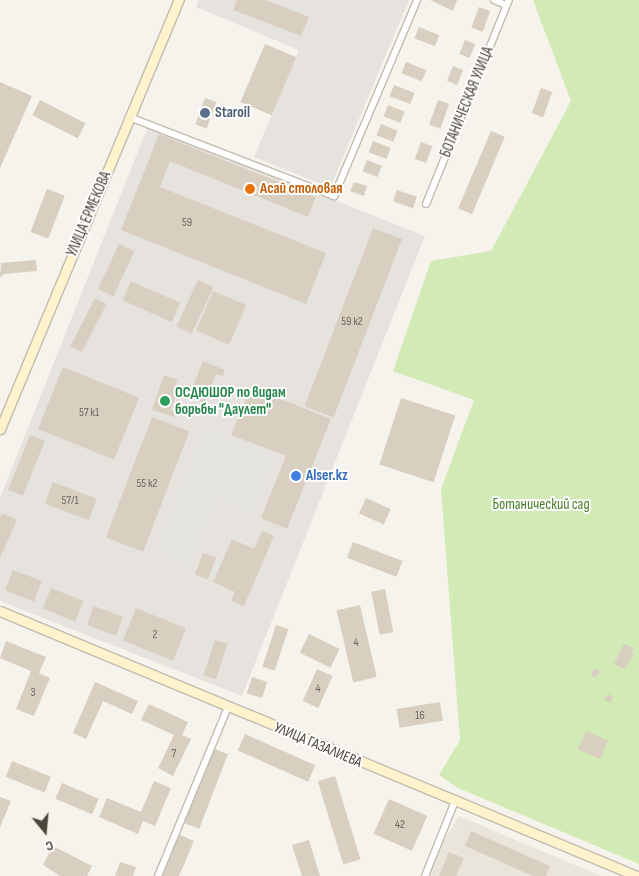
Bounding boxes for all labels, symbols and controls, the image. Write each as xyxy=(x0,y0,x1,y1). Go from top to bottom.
street label: БОТАНИЧЕСКАЯ УЛИЦА xyxy=(437,44,497,160)
place label: Staroil xyxy=(215,104,250,122)
marker: Staroil xyxy=(199,107,211,119)
street label: УЛИЦА ЕРМЕКОВА xyxy=(63,169,115,259)
place label: Асай столовая xyxy=(260,180,343,198)
marker: Асай столовая xyxy=(244,183,256,195)
house number: 59 xyxy=(182,216,192,230)
house number: 59 к2 xyxy=(341,315,363,329)
place label: ОСДЮШОР по видам борьбы "Даулет" xyxy=(175,383,286,418)
marker: ОСДЮШОР по видам борьбы "Даулет" xyxy=(159,395,171,407)
house number: 57 к1 xyxy=(79,406,99,420)
place label: Alser.kz xyxy=(306,467,348,485)
marker: Alser.kz xyxy=(290,470,302,482)
house number: 55 к2 xyxy=(136,477,158,491)
house number: 57/1 xyxy=(61,494,79,508)
park label: Ботанический сад xyxy=(492,496,590,514)
house number: 2 xyxy=(153,628,157,642)
house number: 4 xyxy=(353,636,359,650)
house number: 4 xyxy=(315,682,321,696)
house number: 3 xyxy=(30,686,36,700)
house number: 16 xyxy=(415,709,425,723)
street label: УЛИЦА ГАЗАЛИЕВА xyxy=(271,718,365,772)
house number: 7 xyxy=(172,747,176,761)
north arrow xyxy=(20,806,70,856)
house number: 42 xyxy=(395,818,405,832)
text: С xyxy=(44,837,55,855)

